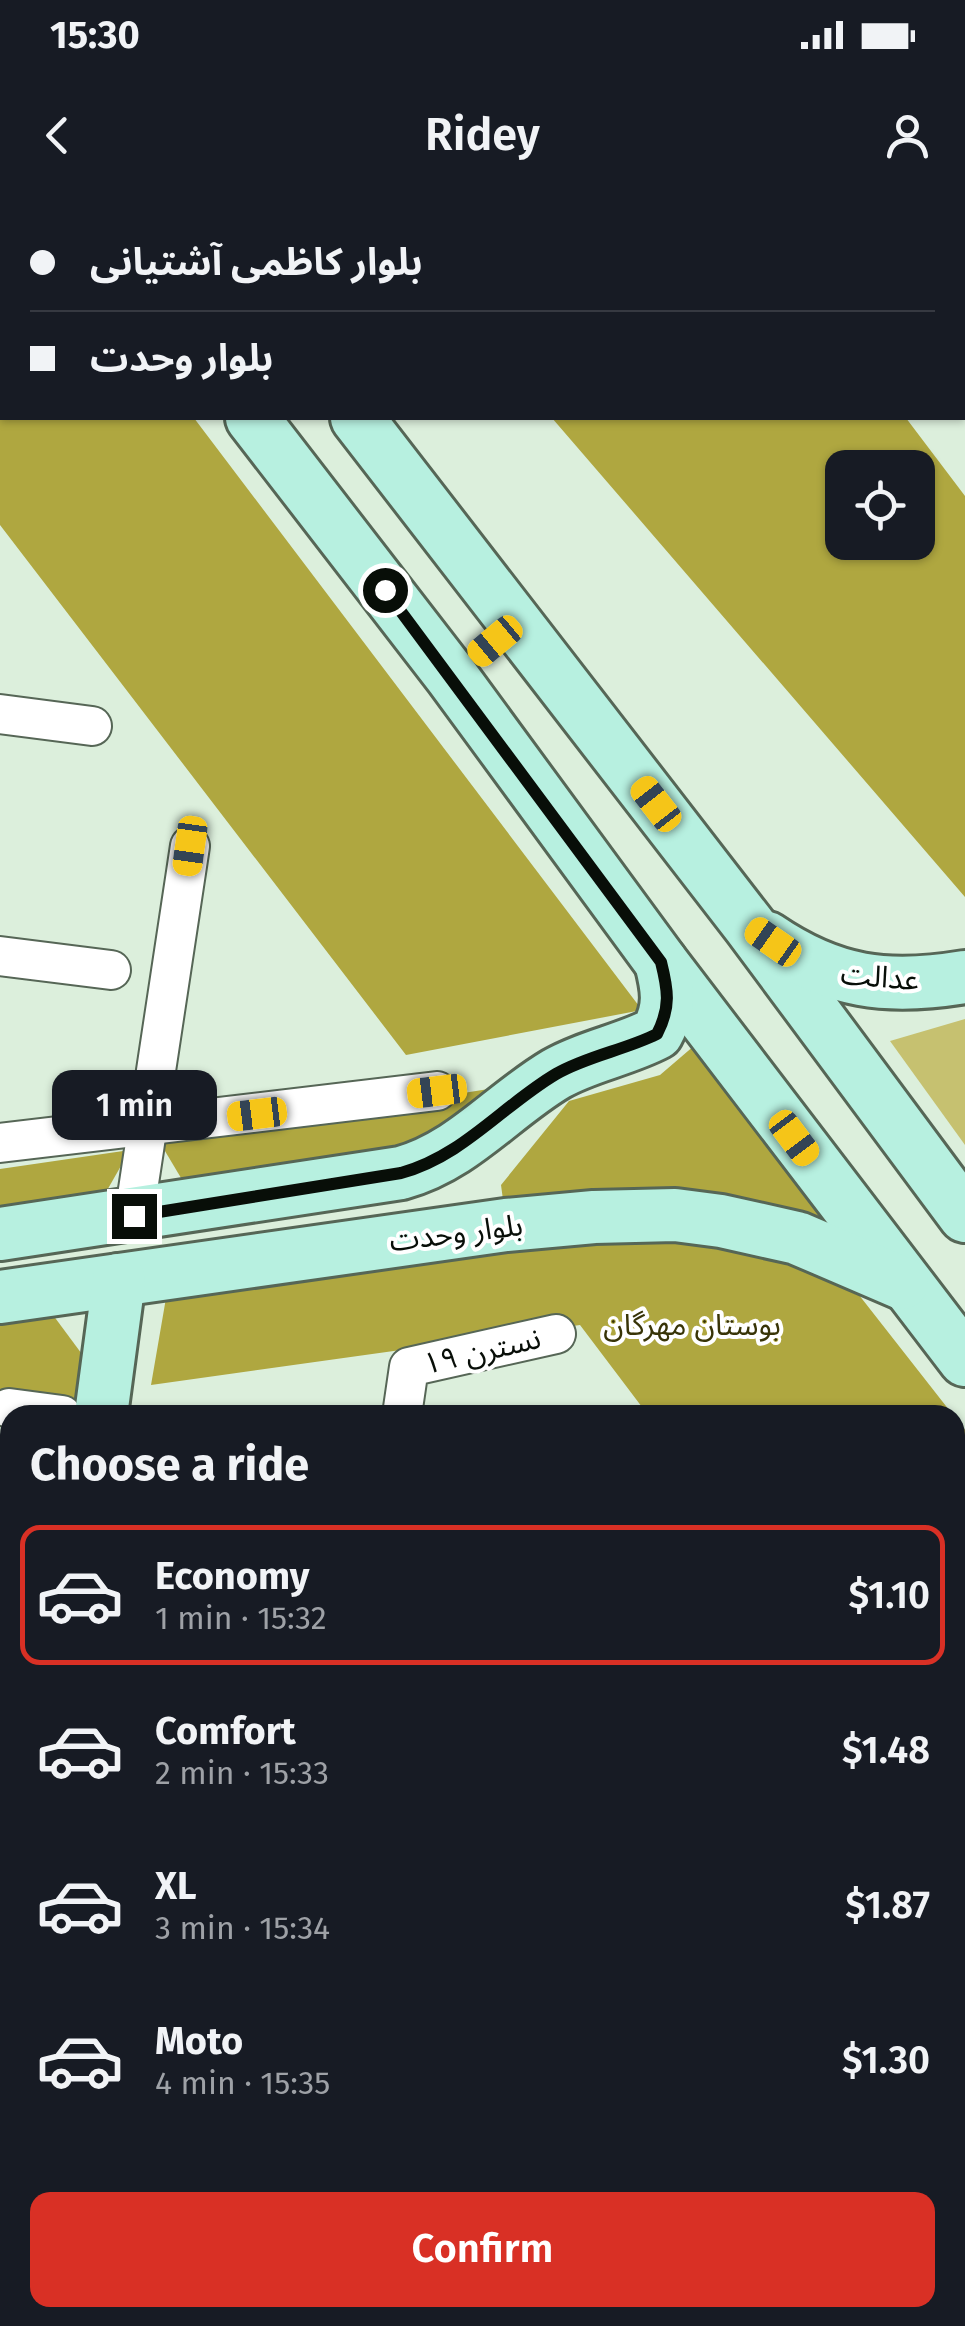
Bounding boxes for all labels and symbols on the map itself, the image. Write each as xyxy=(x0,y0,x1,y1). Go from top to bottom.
route start xyxy=(363,568,408,613)
car xyxy=(462,610,528,672)
car xyxy=(626,771,686,837)
car xyxy=(171,814,209,878)
car xyxy=(740,913,806,971)
street label: عدالت xyxy=(839,956,921,998)
callout: 1 min xyxy=(52,1071,216,1141)
car xyxy=(405,1072,469,1110)
car xyxy=(225,1095,289,1133)
car xyxy=(764,1105,824,1171)
route end xyxy=(112,1194,157,1239)
street label: بلوار وحدت xyxy=(387,1207,525,1259)
park label: بوستان مهرگان xyxy=(603,1307,781,1343)
street label: نسترن ۱۹ xyxy=(420,1320,544,1382)

